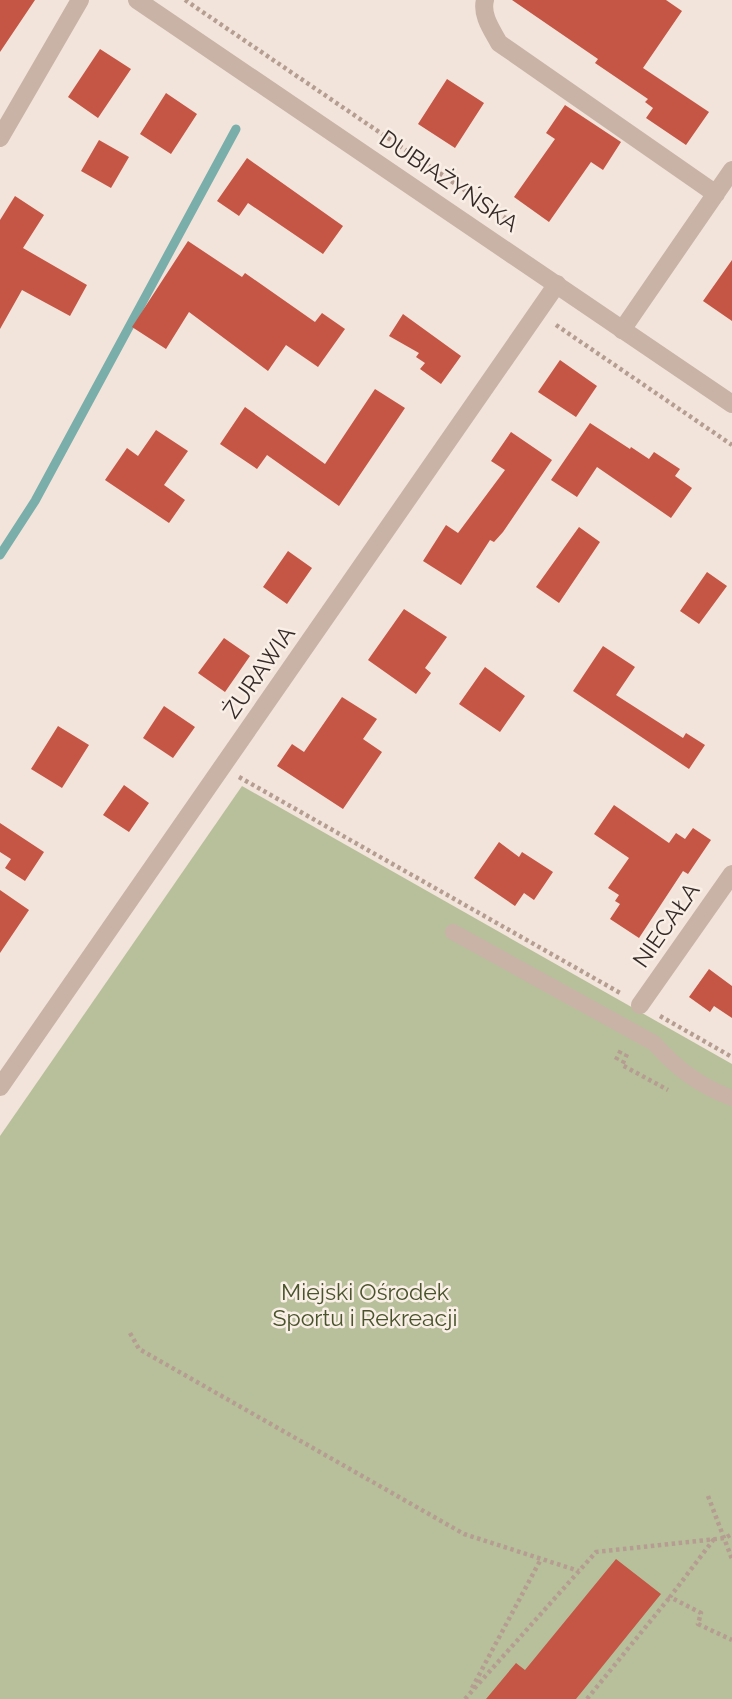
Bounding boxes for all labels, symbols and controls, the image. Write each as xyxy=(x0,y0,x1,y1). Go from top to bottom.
street label: DUBIAŻYŃSKA xyxy=(375,124,524,237)
street label: ŻURAWIA xyxy=(217,620,300,723)
street label: NIECAŁA xyxy=(627,877,705,972)
park label: Miejski Ośrodek Sportu i Rekreacji xyxy=(273,1278,457,1331)

